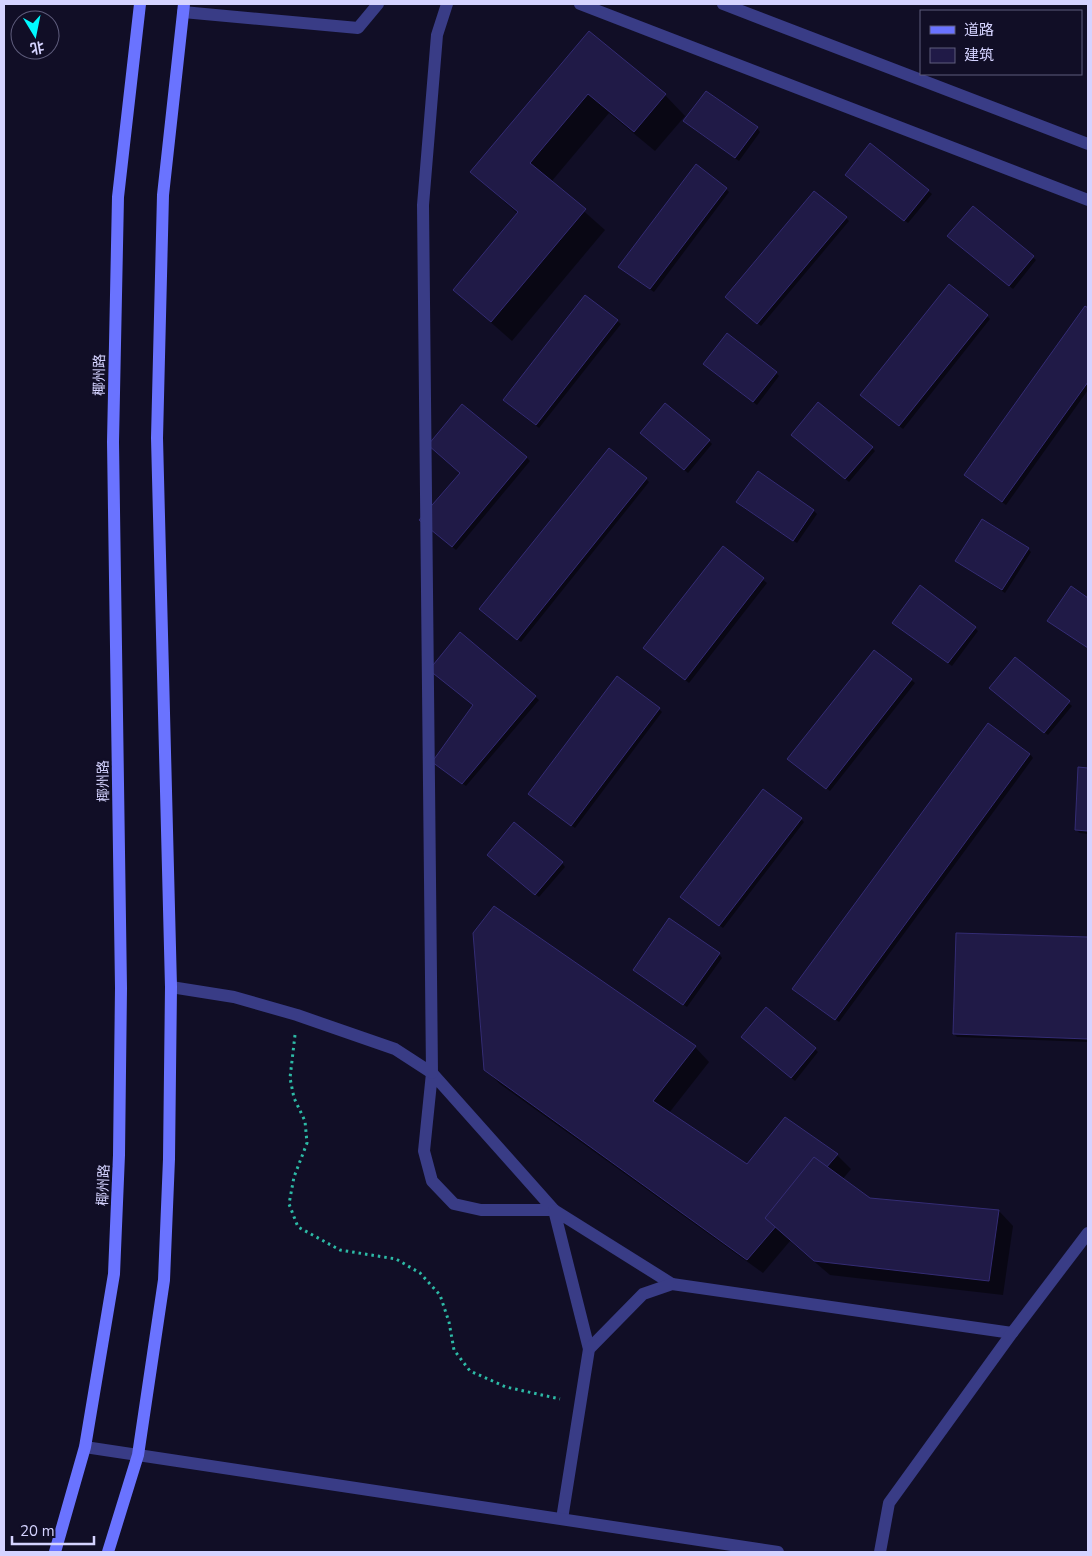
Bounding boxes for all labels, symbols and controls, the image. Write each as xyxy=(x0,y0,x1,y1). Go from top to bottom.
north arrow xyxy=(10,10,60,60)
legend xyxy=(920,10,1082,75)
text: 道路 xyxy=(964,20,994,40)
text: 北 xyxy=(29,37,46,58)
text: 建筑 xyxy=(964,45,994,65)
street label: 椰州路 xyxy=(90,354,109,396)
street label: 椰州路 xyxy=(94,760,113,802)
street label: 椰州路 xyxy=(93,1164,114,1206)
scale bar xyxy=(12,1514,95,1546)
text: 20 m xyxy=(20,1521,55,1541)

